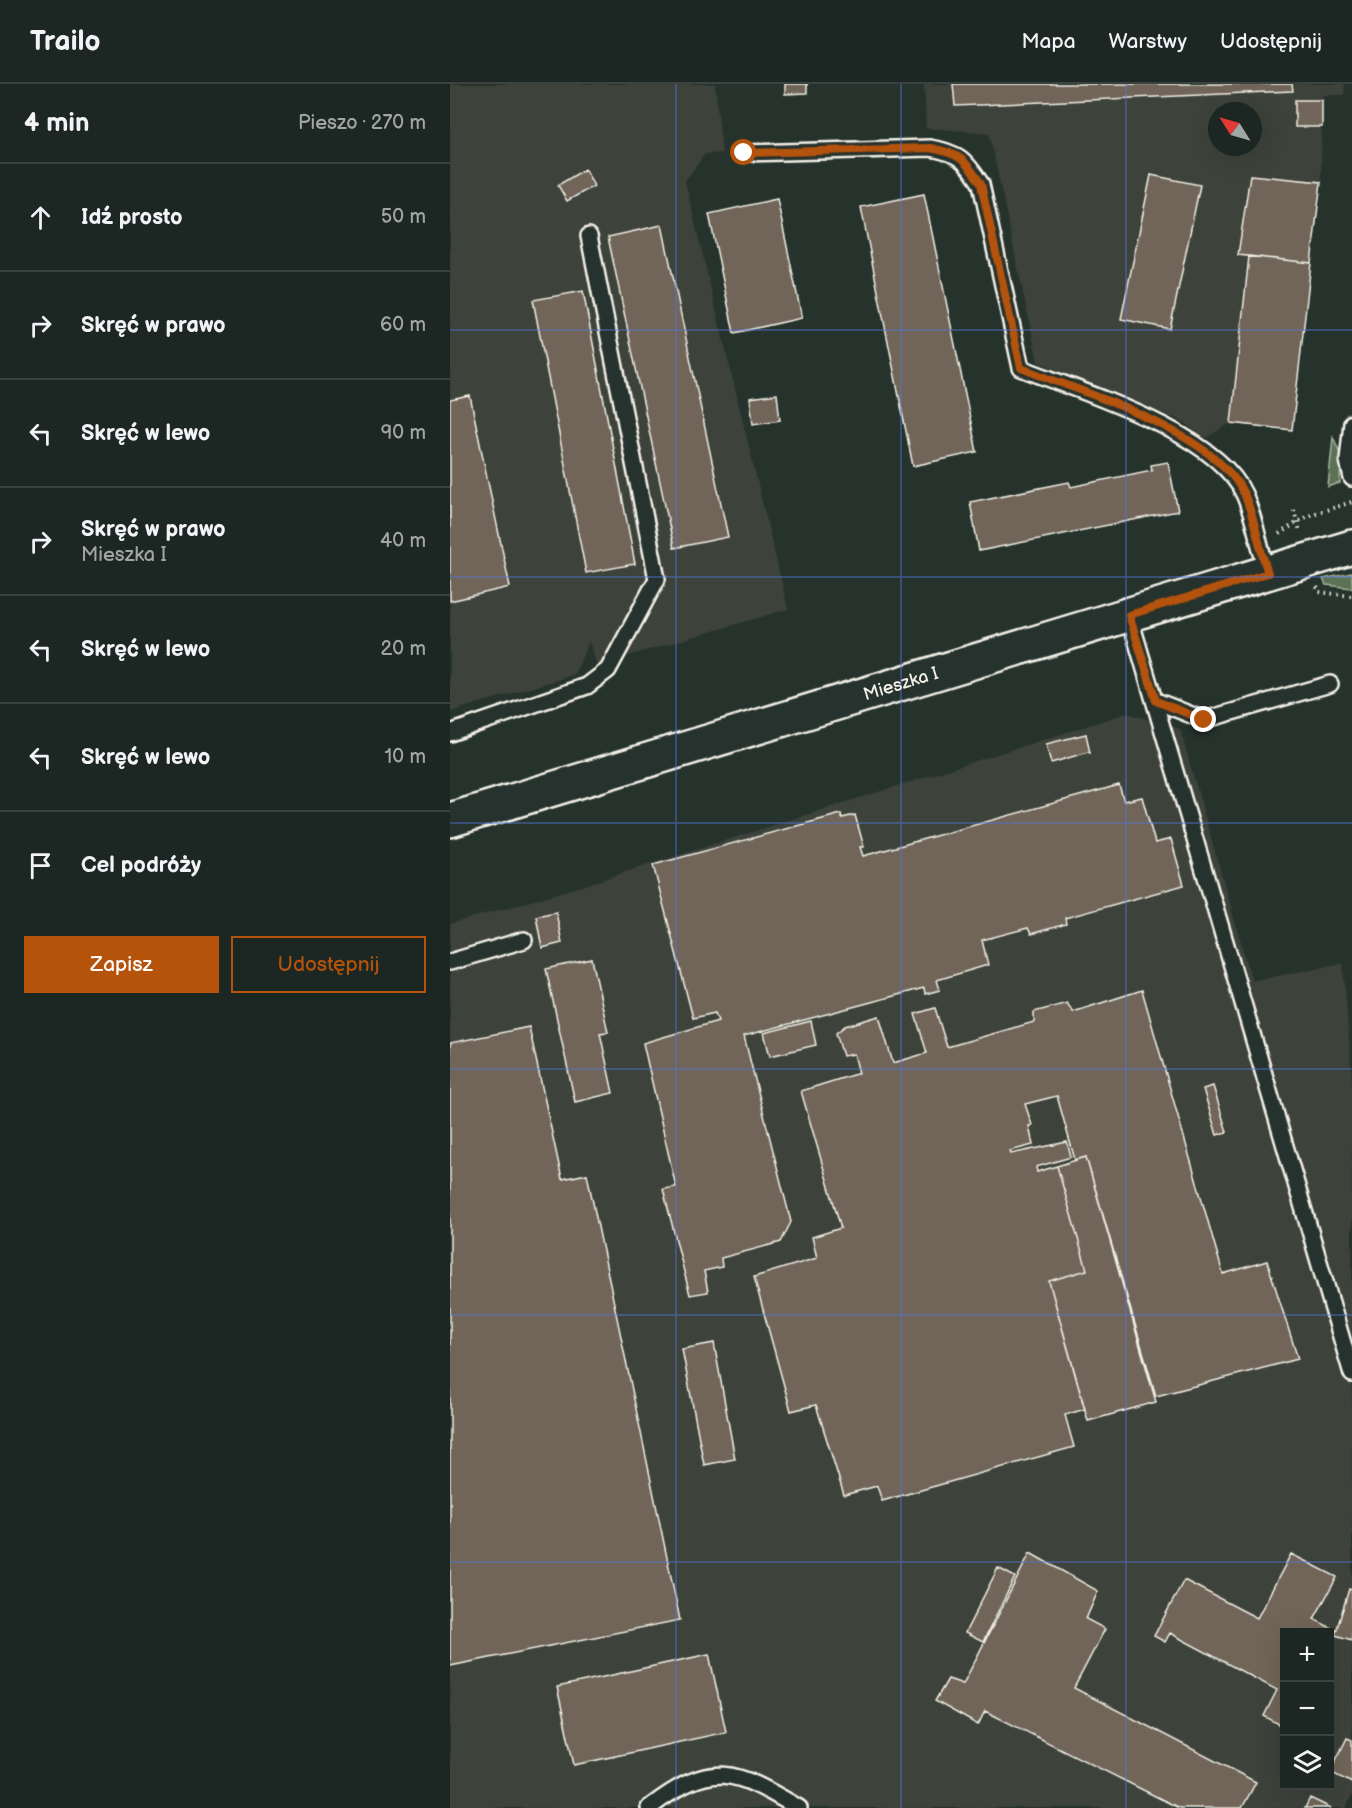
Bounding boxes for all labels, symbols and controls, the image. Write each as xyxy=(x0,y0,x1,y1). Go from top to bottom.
text: Trailo xyxy=(30,25,101,58)
text: Mapa xyxy=(1022,29,1076,54)
text: Warstwy xyxy=(1109,29,1187,54)
text: Udostępnij xyxy=(1220,29,1322,54)
north arrow xyxy=(1208,102,1262,156)
text: 4 min xyxy=(24,108,89,139)
text: Pieszo · 270 m xyxy=(298,111,426,135)
route start xyxy=(730,139,756,165)
icon: ahead xyxy=(24,201,57,234)
text: Idź prosto xyxy=(81,204,183,231)
text: 50 m xyxy=(381,205,426,229)
icon: right xyxy=(24,309,57,342)
text: Skręć w prawo xyxy=(81,312,226,339)
text: 60 m xyxy=(380,313,426,337)
icon: left xyxy=(24,417,57,450)
text: Skręć w lewo xyxy=(81,420,210,447)
text: 90 m xyxy=(381,421,426,445)
text: Skręć w prawo xyxy=(81,516,226,543)
icon: right xyxy=(24,525,57,558)
text: 40 m xyxy=(380,529,426,553)
text: Mieszka I xyxy=(81,543,167,567)
icon: left xyxy=(24,633,57,666)
text: Skręć w lewo xyxy=(81,636,210,663)
text: 20 m xyxy=(381,637,426,661)
street label: Mieszka I xyxy=(861,662,941,705)
route end xyxy=(1190,706,1216,732)
icon: left xyxy=(24,741,57,774)
text: Skręć w lewo xyxy=(81,744,210,771)
text: 10 m xyxy=(385,745,426,769)
icon: arrive xyxy=(24,849,57,882)
text: Cel podróży xyxy=(81,852,201,879)
button: Zapisz xyxy=(24,936,219,993)
button: Udostępnij xyxy=(231,936,426,993)
map controls xyxy=(1280,1628,1334,1790)
button: + xyxy=(1280,1628,1334,1682)
button: − xyxy=(1280,1682,1334,1736)
button: layers xyxy=(1280,1736,1334,1790)

